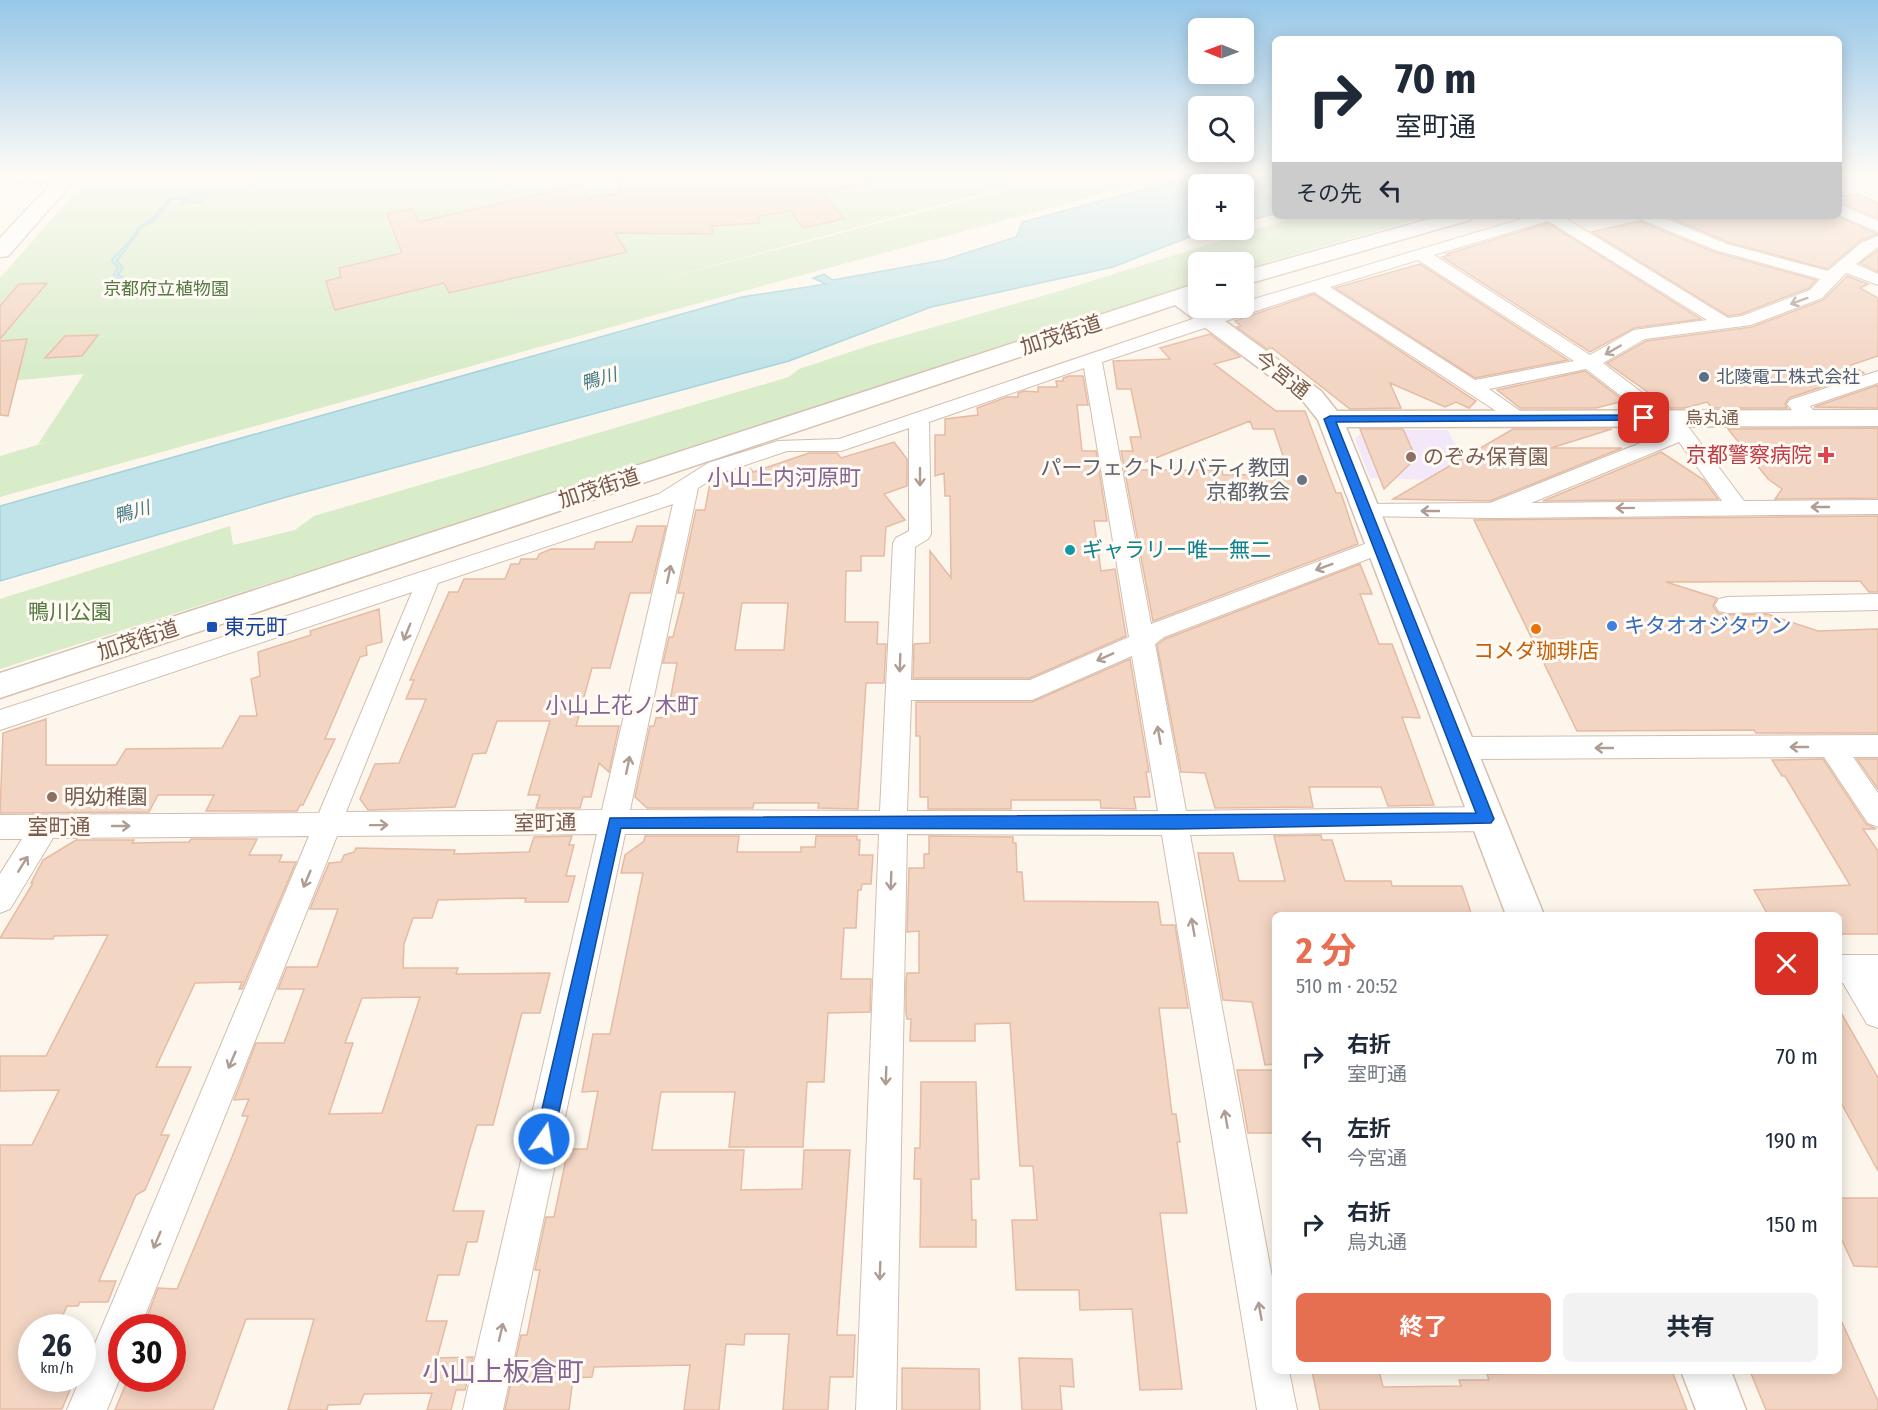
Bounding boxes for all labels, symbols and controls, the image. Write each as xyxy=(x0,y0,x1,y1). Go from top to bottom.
north arrow xyxy=(1188,18,1254,84)
map controls xyxy=(1188,18,1254,318)
text: 70 m xyxy=(1395,54,1476,104)
icon: right xyxy=(1296,60,1374,138)
button: search xyxy=(1188,96,1254,162)
text: 室町通 xyxy=(1395,111,1476,143)
button: + xyxy=(1188,174,1254,240)
icon: left xyxy=(1374,174,1407,207)
text: その先 xyxy=(1296,180,1362,207)
button: − xyxy=(1188,252,1254,318)
park label: 京都府立植物園 xyxy=(103,278,229,300)
one-way arrow xyxy=(1790,296,1809,307)
street label: 加茂街道 xyxy=(1017,310,1105,360)
one-way arrow xyxy=(1605,344,1622,356)
street label: 今宮通 xyxy=(1249,345,1315,405)
water label: 鴨川 xyxy=(579,363,621,395)
place label: 北陵電工株式会社 xyxy=(1716,366,1860,388)
marker: 北陵電工株式会社 xyxy=(1697,370,1711,384)
pin xyxy=(1618,392,1669,443)
icon: arrive xyxy=(1627,401,1660,434)
street label: 烏丸通 xyxy=(1685,407,1739,429)
place label: 京都警察病院 xyxy=(1686,442,1812,468)
place label: のぞみ保育園 xyxy=(1423,444,1549,470)
marker: 京都警察病院 xyxy=(1817,446,1835,464)
marker: のぞみ保育園 xyxy=(1404,450,1418,464)
place label: パーフェクトリバティ教団 京都教会 xyxy=(1041,455,1290,505)
street label: 加茂街道 xyxy=(555,463,643,513)
district label: 小山上内河原町 xyxy=(707,464,861,491)
one-way arrow xyxy=(914,466,926,486)
marker: パーフェクトリバティ教団 京都教会 xyxy=(1295,473,1309,487)
water label: 鴨川 xyxy=(112,496,154,528)
one-way arrow xyxy=(1810,501,1830,513)
one-way arrow xyxy=(1615,503,1635,514)
one-way arrow xyxy=(1420,505,1440,517)
place label: ギャラリー唯一無二 xyxy=(1082,537,1271,563)
marker: ギャラリー唯一無二 xyxy=(1063,543,1077,557)
one-way arrow xyxy=(1315,562,1333,573)
one-way arrow xyxy=(664,565,675,584)
park label: 鴨川公園 xyxy=(28,599,112,625)
place label: キタオオジタウン xyxy=(1624,613,1792,639)
place label: 東元町 xyxy=(224,614,287,640)
street label: 加茂街道 xyxy=(94,615,182,665)
marker: キタオオジタウン xyxy=(1605,619,1619,633)
marker: 東元町 xyxy=(205,620,219,634)
one-way arrow xyxy=(401,622,412,641)
marker: コメダ珈琲店 xyxy=(1529,622,1543,636)
place label: コメダ珈琲店 xyxy=(1473,638,1599,664)
one-way arrow xyxy=(894,652,905,672)
one-way arrow xyxy=(1097,652,1115,664)
district label: 小山上花ノ木町 xyxy=(545,692,699,719)
one-way arrow xyxy=(1154,725,1165,745)
one-way arrow xyxy=(1789,741,1809,753)
one-way arrow xyxy=(1594,742,1614,754)
one-way arrow xyxy=(623,756,634,775)
place label: 明幼稚園 xyxy=(64,784,148,810)
marker: 明幼稚園 xyxy=(45,790,59,804)
street label: 室町通 xyxy=(513,809,577,837)
street label: 室町通 xyxy=(28,814,91,840)
one-way arrow xyxy=(369,819,389,831)
one-way arrow xyxy=(111,820,131,832)
one-way arrow xyxy=(17,856,29,873)
one-way arrow xyxy=(300,870,312,888)
one-way arrow xyxy=(885,870,897,890)
one-way arrow xyxy=(1187,917,1198,937)
text: 2 分 xyxy=(1296,929,1356,973)
button: close xyxy=(1755,932,1818,995)
text: 510 m · 20:52 xyxy=(1296,974,1398,998)
text: 右折 xyxy=(1347,1031,1391,1058)
icon: right xyxy=(1296,1040,1329,1073)
text: 70 m xyxy=(1776,1043,1818,1070)
one-way arrow xyxy=(226,1050,237,1068)
text: 室町通 xyxy=(1347,1062,1407,1086)
one-way arrow xyxy=(880,1065,891,1085)
position arrow xyxy=(512,1107,576,1171)
one-way arrow xyxy=(1220,1110,1231,1129)
text: 左折 xyxy=(1347,1115,1391,1142)
icon: left xyxy=(1296,1124,1329,1157)
text: 190 m xyxy=(1765,1127,1818,1154)
text: 今宮通 xyxy=(1347,1146,1407,1170)
text: 右折 xyxy=(1347,1199,1391,1226)
icon: right xyxy=(1296,1208,1329,1241)
text: 150 m xyxy=(1766,1211,1818,1238)
one-way arrow xyxy=(151,1230,162,1248)
text: 烏丸通 xyxy=(1347,1230,1407,1254)
one-way arrow xyxy=(875,1260,886,1280)
button: 終了 xyxy=(1296,1293,1551,1362)
button: 共有 xyxy=(1563,1293,1818,1362)
one-way arrow xyxy=(1254,1302,1265,1321)
speed limit sign: 30 xyxy=(108,1314,186,1392)
one-way arrow xyxy=(495,1323,507,1342)
text: 26 xyxy=(42,1328,72,1364)
district label: 小山上板倉町 xyxy=(422,1356,584,1388)
text: km/h xyxy=(40,1359,74,1377)

